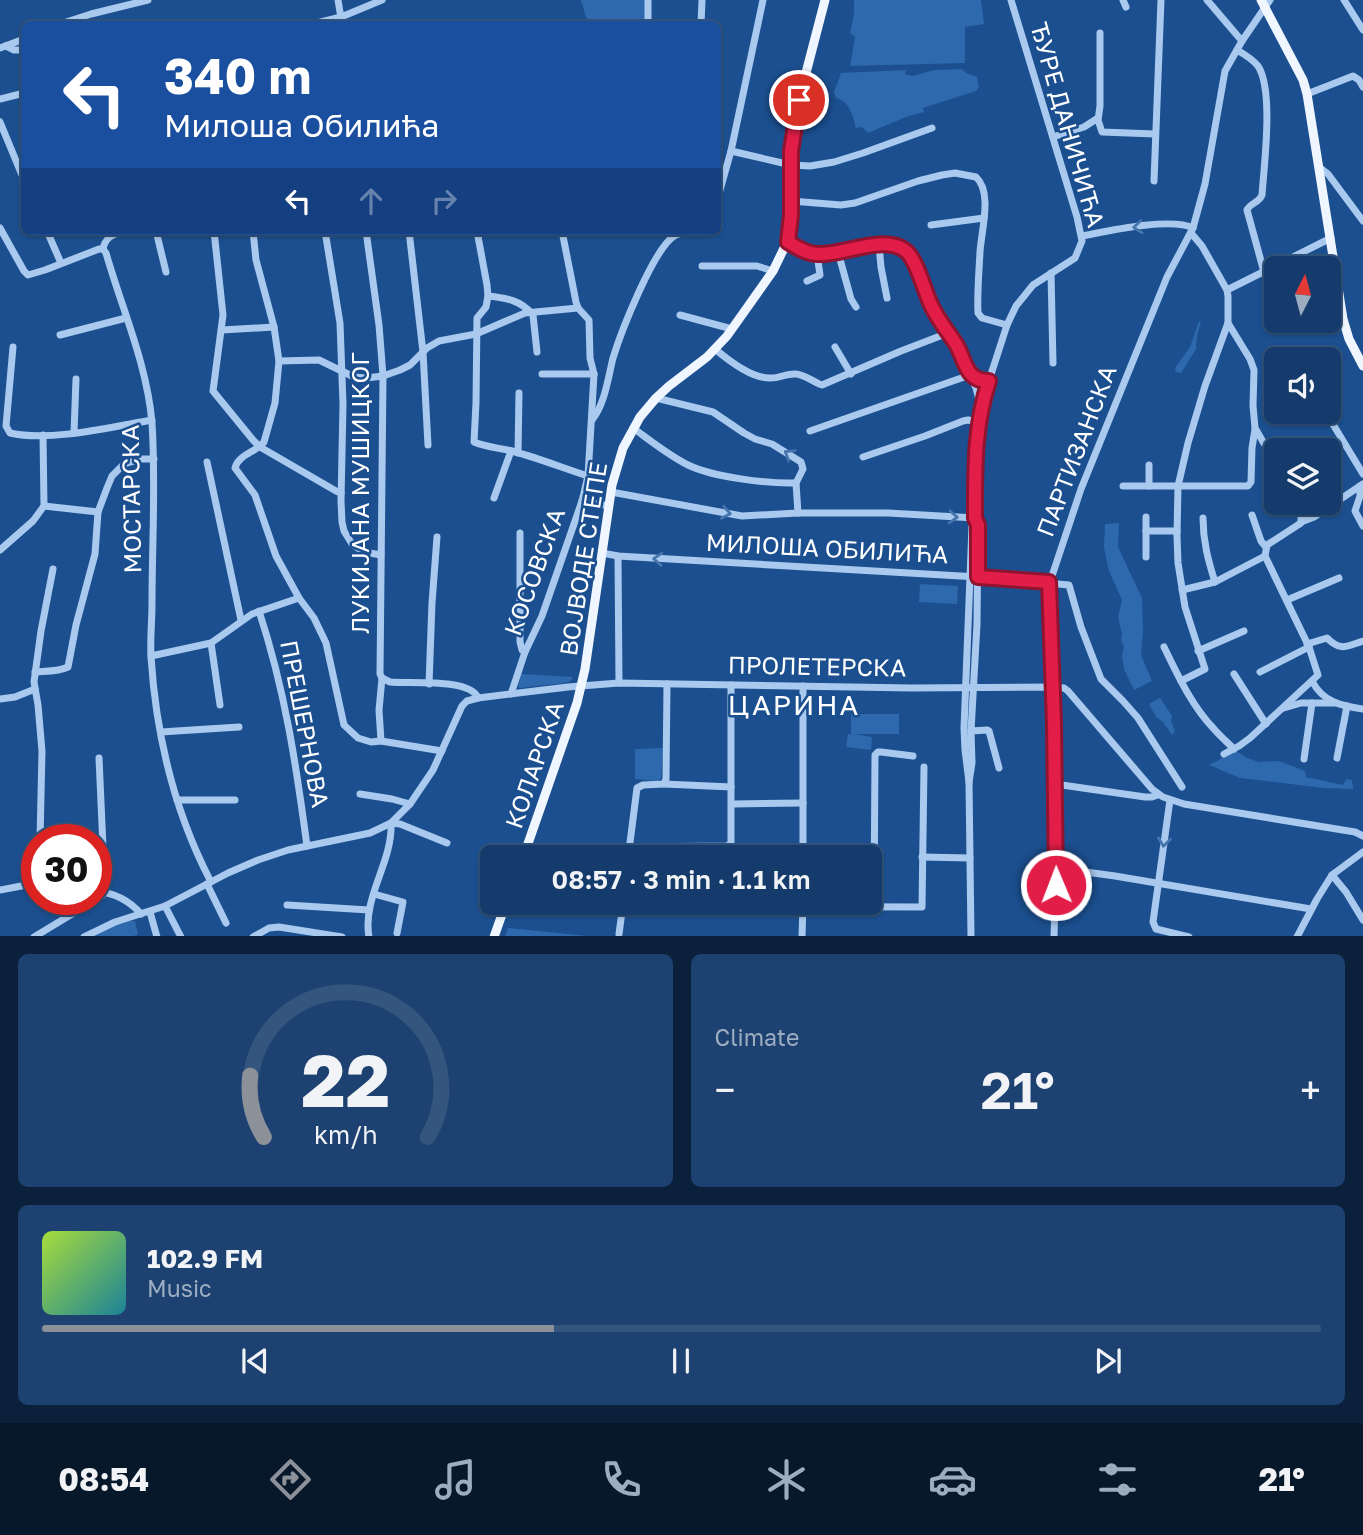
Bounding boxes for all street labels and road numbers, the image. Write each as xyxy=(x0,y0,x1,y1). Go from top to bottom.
street label: ЂУРЕ ДАНИЧИЋА xyxy=(1025,19,1112,230)
street label: ЛУКИЈАНА МУШИЦКОГ xyxy=(345,352,374,634)
street label: ПАРТИЗАНСКА xyxy=(1030,361,1122,540)
street label: МОСТАРСКА xyxy=(115,424,146,574)
street label: ВОЈВОДЕ СТЕПЕ xyxy=(553,460,612,658)
street label: КОСОВСКА xyxy=(497,504,570,639)
street label: МИЛОША ОБИЛИЋА xyxy=(705,527,949,568)
street label: ПРЕШЕРНОВА xyxy=(275,638,336,810)
street label: ПРОЛЕТЕРСКА xyxy=(728,649,906,682)
street label: КОЛАРСКА xyxy=(498,697,569,832)

